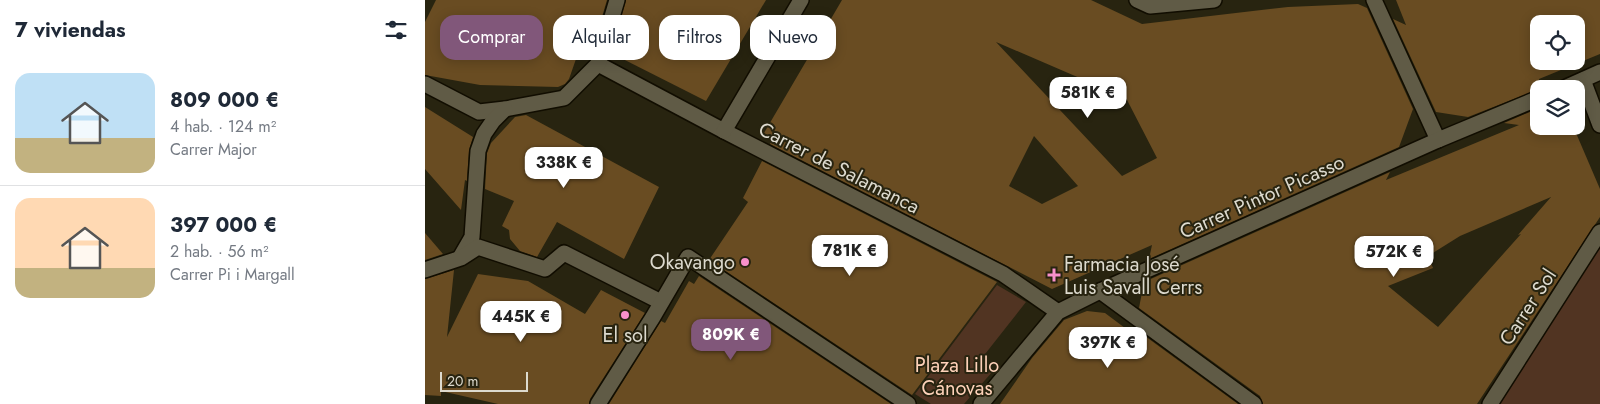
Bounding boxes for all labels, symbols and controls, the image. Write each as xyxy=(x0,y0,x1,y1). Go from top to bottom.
text: 7 viviendas xyxy=(15,15,126,45)
chip: Comprar xyxy=(440,15,543,60)
chip: Alquilar xyxy=(553,15,649,60)
chip: Filtros xyxy=(659,15,740,60)
chip: Nuevo xyxy=(750,15,836,60)
map controls xyxy=(1530,15,1585,135)
button: locate xyxy=(1530,15,1585,70)
icon: filters xyxy=(382,16,410,44)
pin: 581K € xyxy=(1047,76,1129,119)
button: layers xyxy=(1530,80,1585,135)
text: 581K € xyxy=(1061,81,1115,104)
text: 809 000 € xyxy=(170,85,279,115)
icon: home xyxy=(55,93,115,153)
text: 4 hab. · 124 m² xyxy=(170,115,276,138)
street label: Carrer de Salamanca xyxy=(753,115,925,221)
text: Carrer Major xyxy=(170,138,257,161)
pin: 338K € xyxy=(523,146,605,189)
street label: Carrer Pintor Picasso xyxy=(1175,148,1349,246)
text: 338K € xyxy=(536,151,592,174)
text: 397 000 € xyxy=(170,210,277,240)
icon: home xyxy=(55,218,115,278)
pin: 781K € xyxy=(809,234,891,277)
pin: 572K € xyxy=(1353,236,1435,278)
text: 781K € xyxy=(823,239,877,262)
text: 2 hab. · 56 m² xyxy=(170,240,269,263)
text: 572K € xyxy=(1366,240,1422,263)
place label: Okavango xyxy=(650,248,735,277)
place label: Farmacia José Luis Savall Cerrs xyxy=(1064,250,1202,302)
marker: Okavango xyxy=(739,256,751,268)
text: Carrer Pi i Margall xyxy=(170,263,295,286)
street label: Carrer Sol xyxy=(1492,263,1564,351)
marker: Farmacia José Luis Savall Cerrs xyxy=(1048,269,1060,281)
pin: 445K € xyxy=(480,300,562,343)
text: 445K € xyxy=(491,305,551,328)
marker: El sol xyxy=(619,309,631,321)
pin: 809K € xyxy=(690,318,772,361)
place label: El sol xyxy=(602,321,648,350)
text: 809K € xyxy=(702,323,760,346)
pin: 397K € xyxy=(1067,326,1149,369)
text: 397K € xyxy=(1080,331,1136,354)
park label: Plaza Lillo Cánovas xyxy=(915,351,999,403)
scale bar xyxy=(440,369,527,392)
text: 20 m xyxy=(447,371,479,391)

